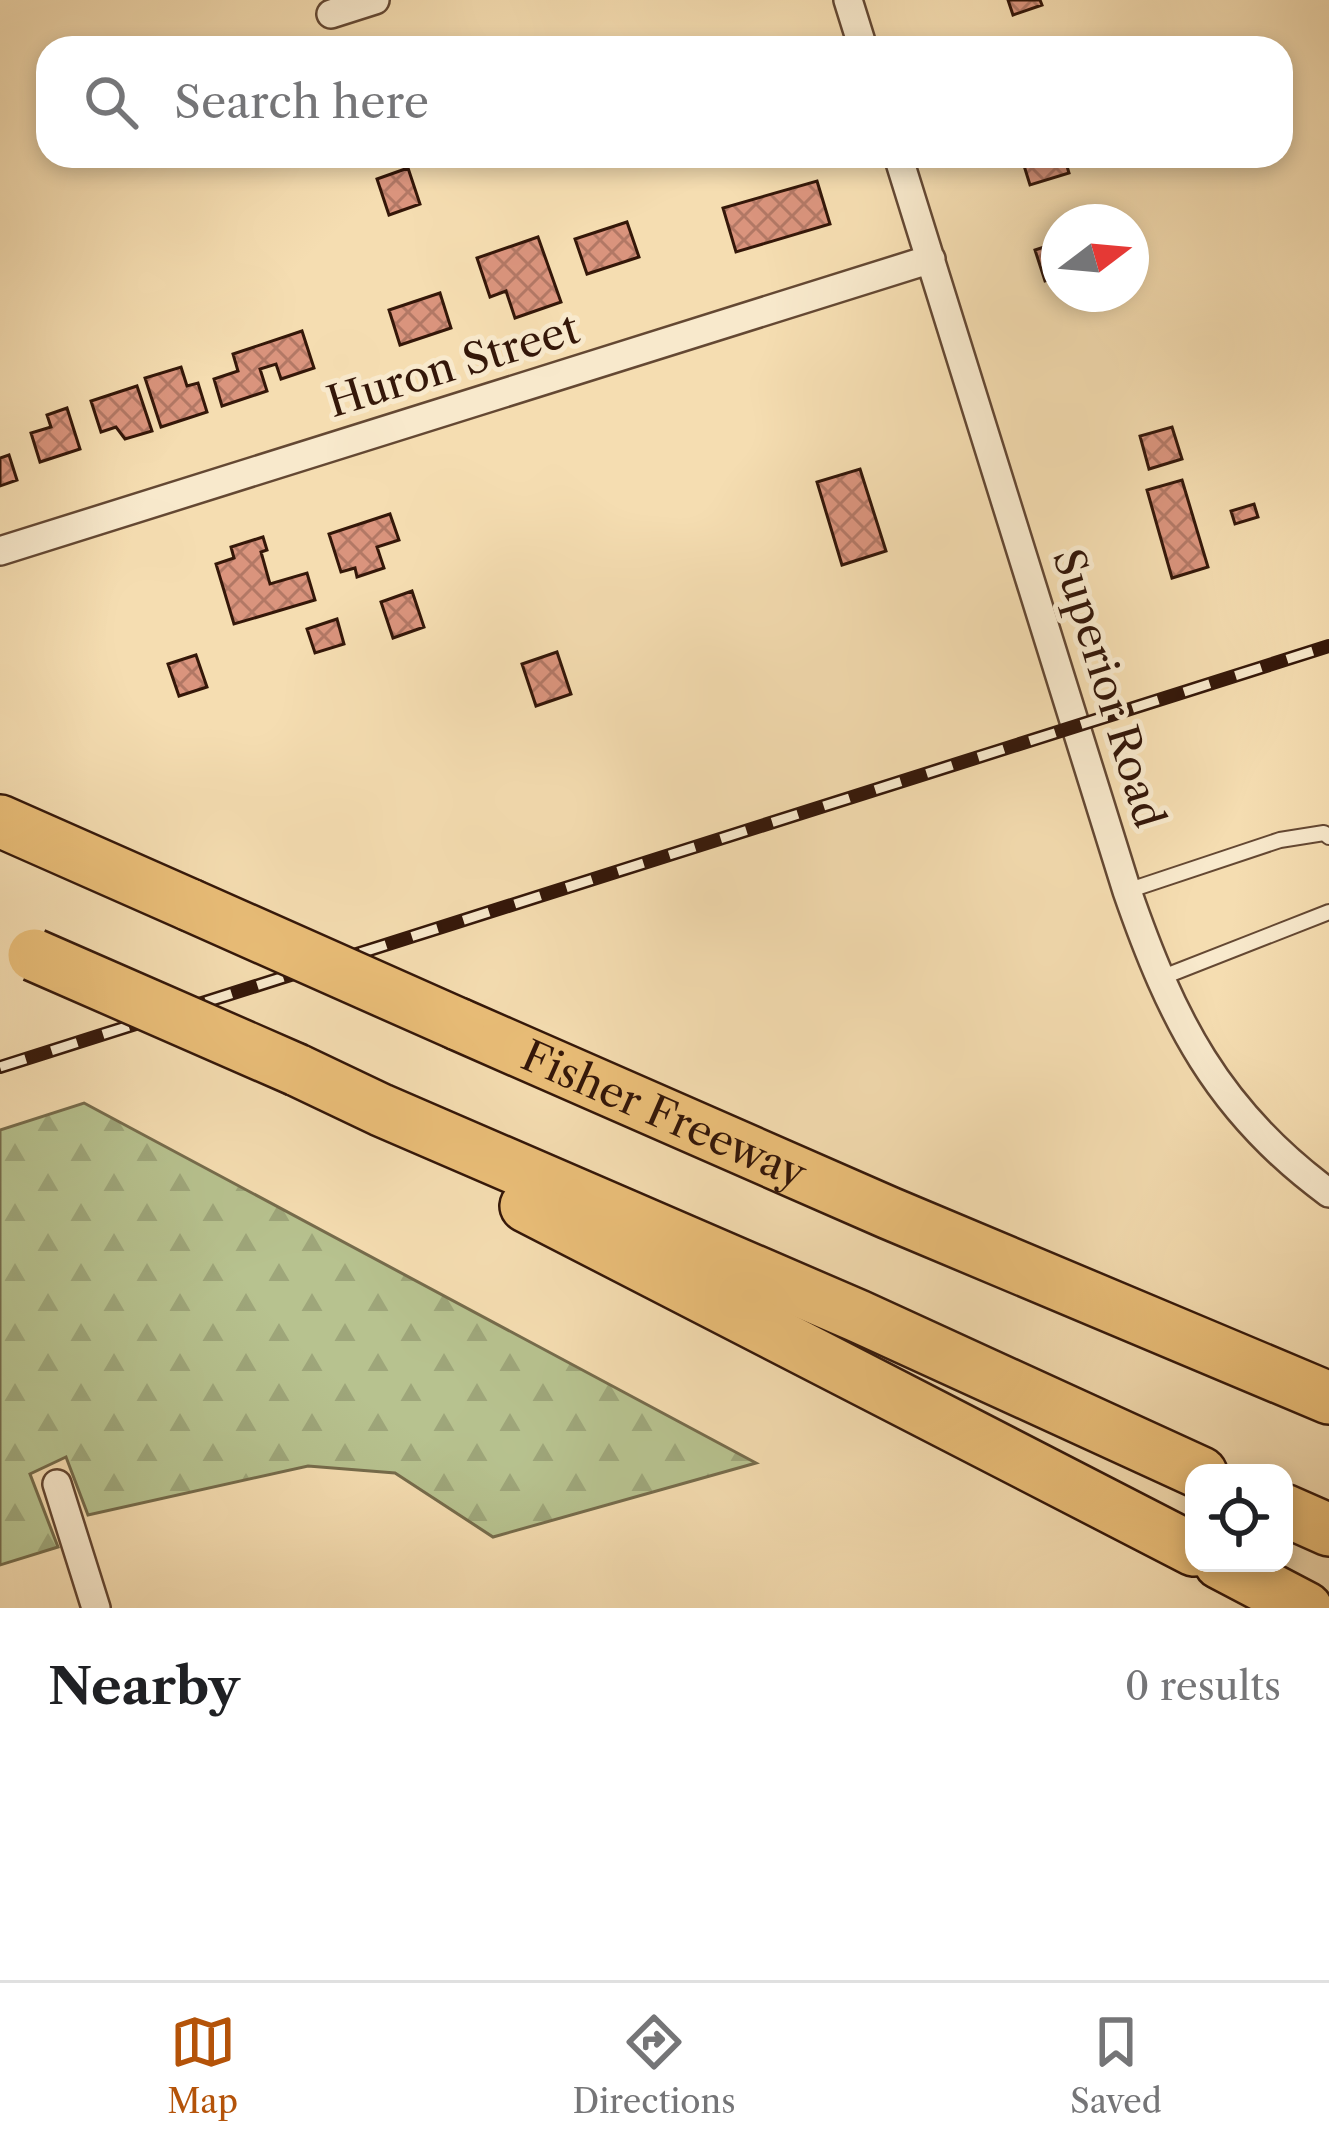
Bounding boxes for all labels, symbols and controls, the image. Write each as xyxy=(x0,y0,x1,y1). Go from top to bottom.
search box xyxy=(36,36,1293,168)
icon: search xyxy=(78,69,144,135)
text: Search here xyxy=(174,74,429,130)
north arrow xyxy=(1041,204,1149,312)
street label: Huron Street xyxy=(321,302,585,428)
street label: Superior Road xyxy=(1042,542,1176,834)
street label: Fisher Freeway xyxy=(514,1029,815,1200)
map controls xyxy=(1185,1464,1293,1572)
button: locate xyxy=(1185,1464,1293,1572)
text: Nearby xyxy=(48,1655,240,1717)
text: 0 results xyxy=(1125,1662,1281,1710)
tab: Map xyxy=(167,2009,238,2122)
tab: Directions xyxy=(573,2009,736,2122)
tab: Saved xyxy=(1070,2009,1162,2122)

